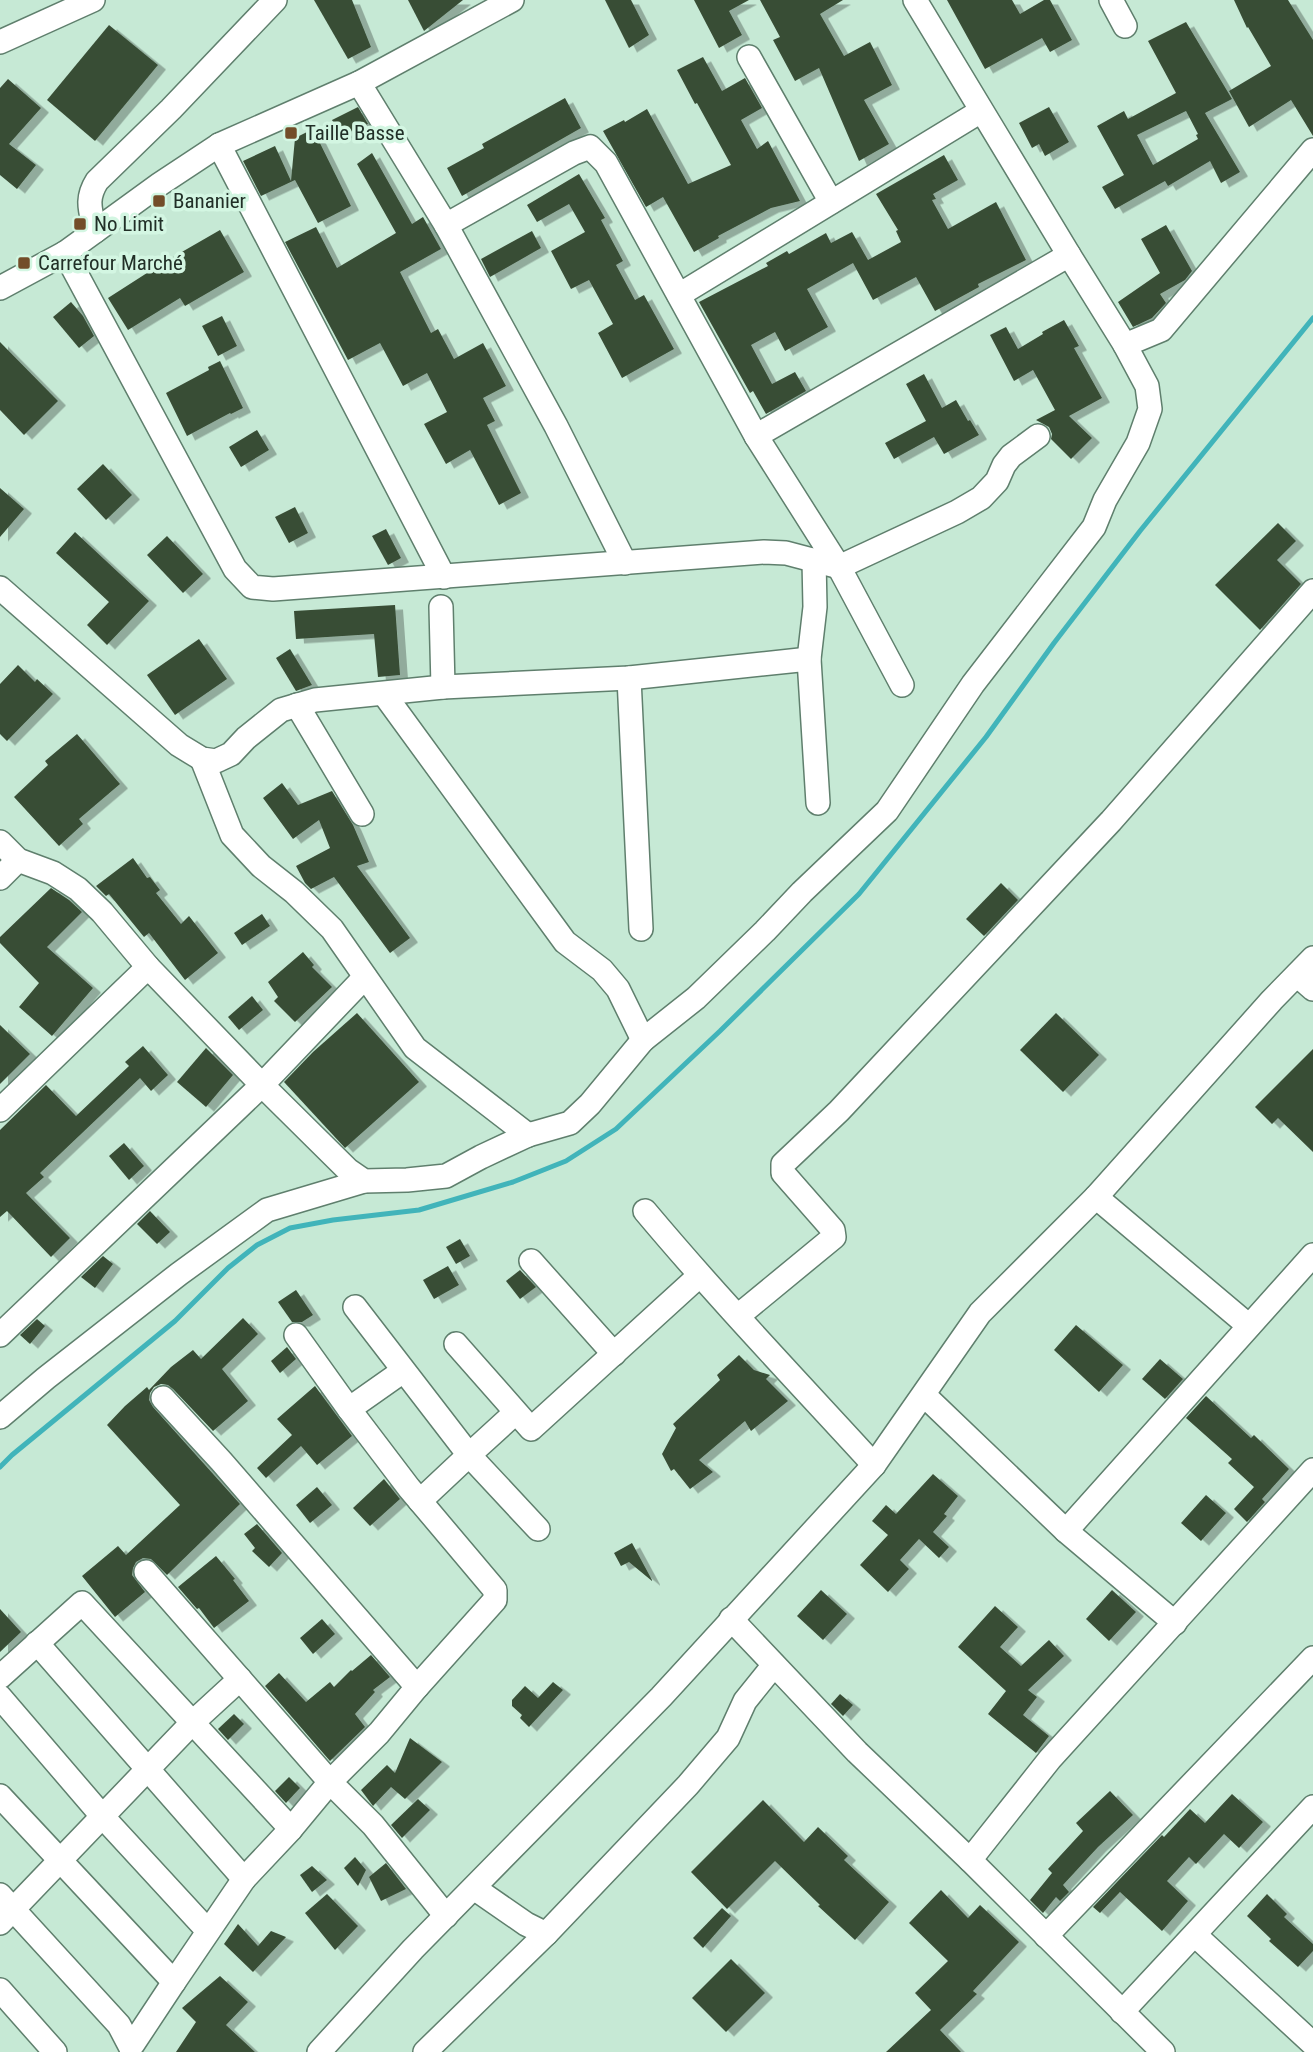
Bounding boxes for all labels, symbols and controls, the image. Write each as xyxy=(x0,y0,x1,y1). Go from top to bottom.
place label: Taille Basse xyxy=(305,121,405,145)
marker: Taille Basse xyxy=(283,125,299,141)
place label: Bananier xyxy=(173,189,246,213)
marker: Bananier xyxy=(151,193,167,209)
place label: No Limit xyxy=(94,212,164,236)
marker: No Limit xyxy=(72,216,88,232)
place label: Carrefour Marché xyxy=(38,251,183,275)
marker: Carrefour Marché xyxy=(16,255,32,271)

